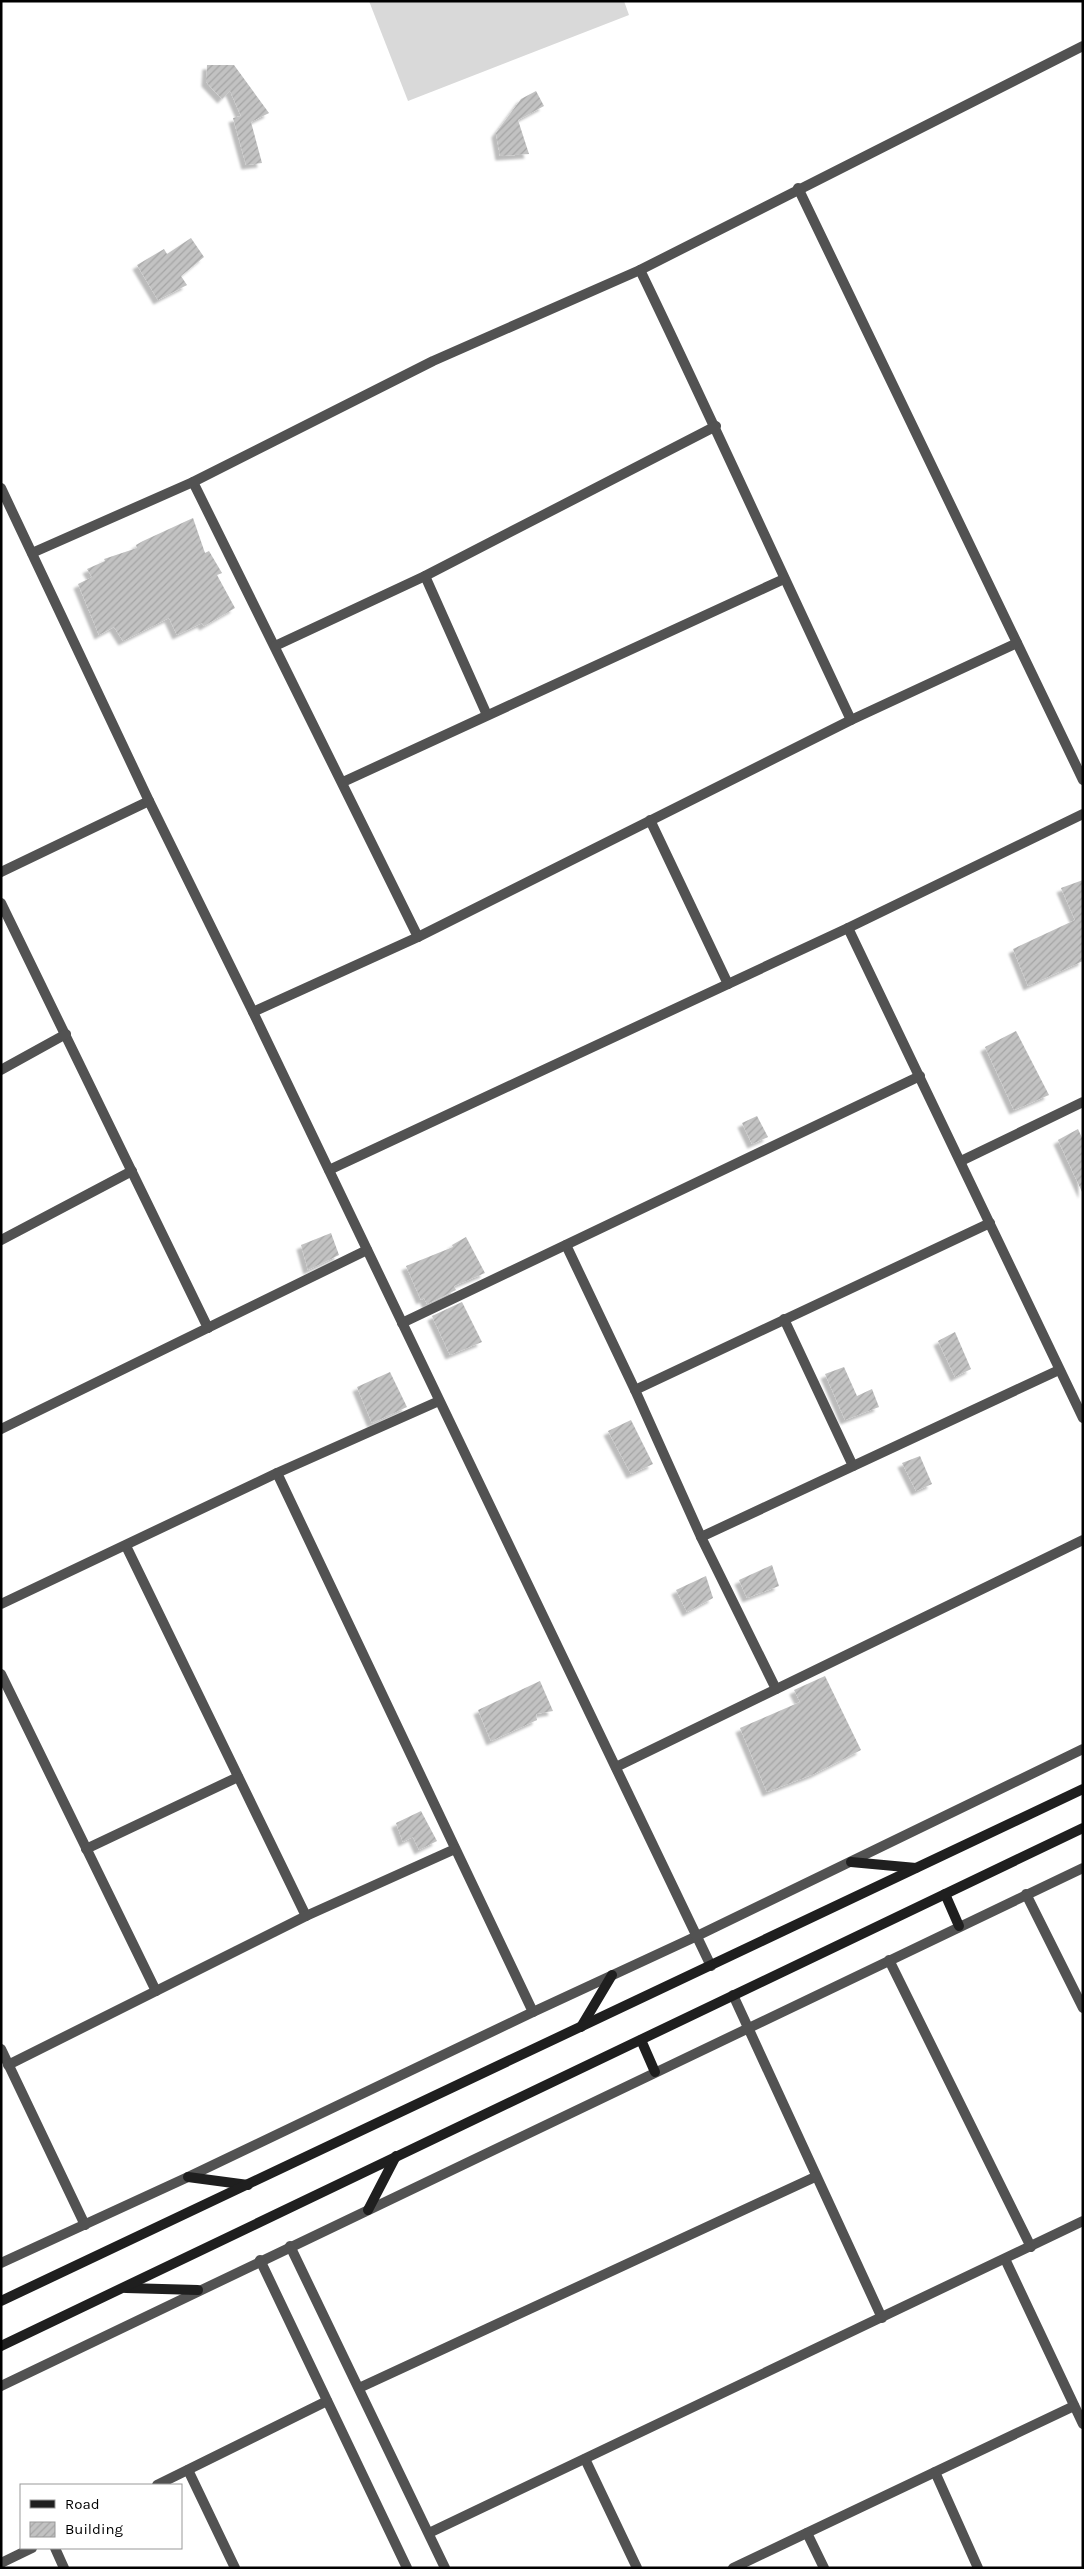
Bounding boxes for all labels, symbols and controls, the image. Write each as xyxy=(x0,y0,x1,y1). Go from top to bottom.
legend xyxy=(20,2484,182,2549)
text: Road xyxy=(65,2495,100,2513)
text: Building xyxy=(65,2520,123,2538)

